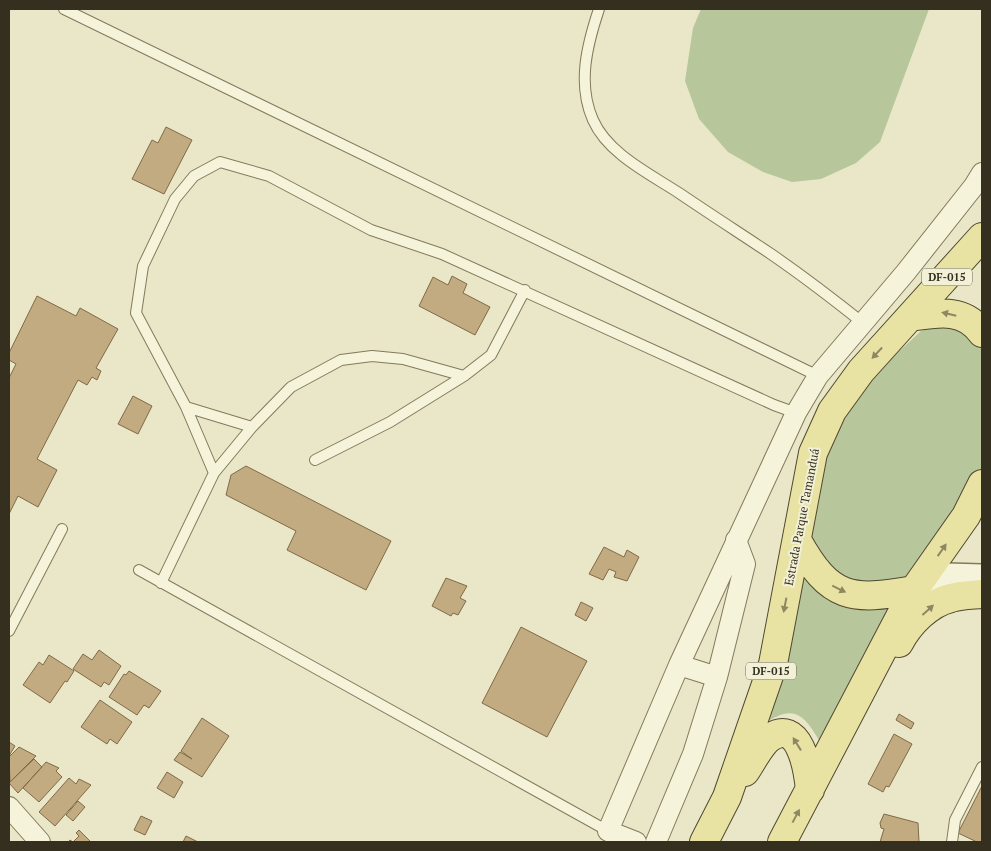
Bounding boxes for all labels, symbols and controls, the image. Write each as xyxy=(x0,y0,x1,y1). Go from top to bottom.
road number: DF-015 xyxy=(922,268,972,286)
one-way arrow xyxy=(942,310,957,318)
one-way arrow xyxy=(872,346,883,359)
street label: Estrada Parque Tamanduá xyxy=(781,447,822,587)
one-way arrow xyxy=(937,543,947,556)
one-way arrow xyxy=(832,585,846,593)
one-way arrow xyxy=(780,598,788,614)
one-way arrow xyxy=(922,604,934,616)
road number: DF-015 xyxy=(746,662,796,679)
one-way arrow xyxy=(792,737,801,751)
one-way arrow xyxy=(792,809,800,823)

